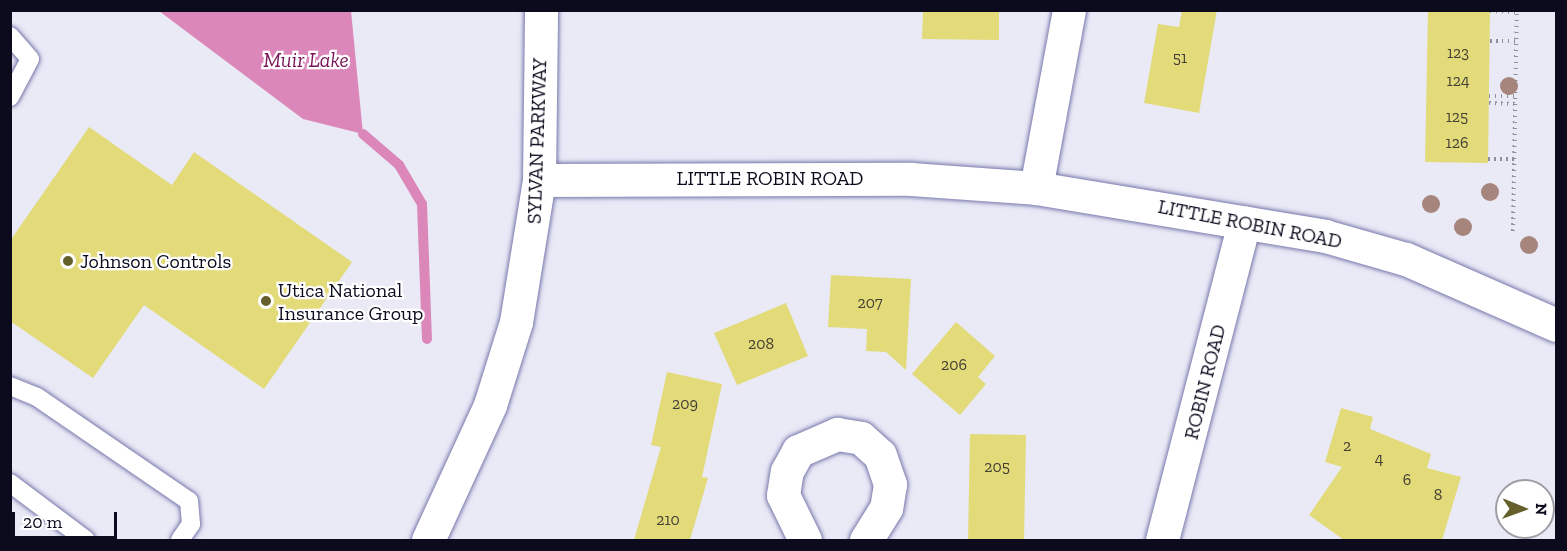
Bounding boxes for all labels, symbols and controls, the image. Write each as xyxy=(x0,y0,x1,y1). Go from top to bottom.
house number: 123 xyxy=(1447,43,1469,63)
water label: Muir Lake xyxy=(263,47,349,73)
house number: 51 xyxy=(1173,48,1187,68)
street label: SYLVAN PARKWAY xyxy=(522,58,552,224)
house number: 124 xyxy=(1446,71,1470,91)
house number: 125 xyxy=(1446,107,1468,127)
house number: 126 xyxy=(1446,133,1468,153)
street label: LITTLE ROBIN ROAD xyxy=(677,166,863,190)
street label: LITTLE ROBIN ROAD xyxy=(1156,194,1344,254)
place label: Johnson Controls xyxy=(80,249,231,273)
marker: Johnson Controls xyxy=(61,254,75,268)
place label: Utica National Insurance Group xyxy=(278,278,423,325)
house number: 207 xyxy=(858,293,882,313)
marker: Utica National Insurance Group xyxy=(259,294,273,308)
street label: ROBIN ROAD xyxy=(1179,322,1231,442)
house number: 208 xyxy=(748,334,774,354)
house number: 206 xyxy=(941,355,967,375)
house number: 209 xyxy=(672,394,698,414)
house number: 2 xyxy=(1343,436,1351,456)
house number: 4 xyxy=(1375,449,1383,469)
house number: 205 xyxy=(984,457,1010,477)
house number: 6 xyxy=(1403,470,1411,490)
north arrow xyxy=(1495,479,1555,539)
house number: 8 xyxy=(1434,485,1442,505)
scale bar xyxy=(15,500,120,538)
text: N xyxy=(1532,503,1551,516)
house number: 210 xyxy=(656,510,680,530)
text: 20 m xyxy=(23,511,62,533)

